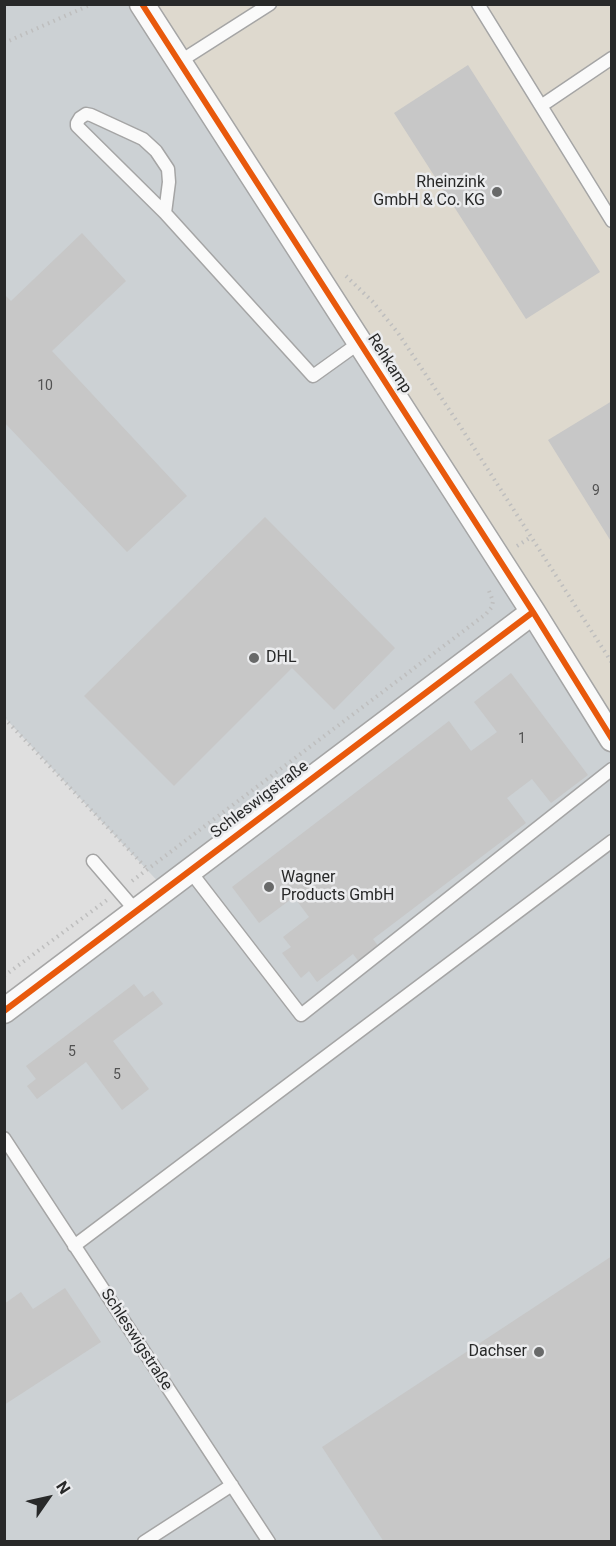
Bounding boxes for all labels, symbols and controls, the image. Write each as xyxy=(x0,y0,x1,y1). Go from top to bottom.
place label: Rheinzink GmbH & Co. KG xyxy=(373,173,485,211)
marker: Rheinzink GmbH & Co. KG xyxy=(490,185,504,199)
street label: Rehkamp xyxy=(363,331,415,397)
house number: 10 xyxy=(37,378,53,394)
house number: 9 xyxy=(592,483,600,499)
place label: DHL xyxy=(266,648,297,668)
marker: DHL xyxy=(247,651,261,665)
house number: 1 xyxy=(518,731,526,747)
street label: Schleswigstraße xyxy=(207,757,313,843)
place label: Wagner Products GmbH xyxy=(281,868,394,906)
marker: Wagner Products GmbH xyxy=(262,880,276,894)
house number: 5 xyxy=(68,1044,76,1060)
house number: 5 xyxy=(113,1067,121,1083)
street label: Schleswigstraße xyxy=(96,1285,176,1395)
place label: Dachser xyxy=(468,1342,527,1362)
marker: Dachser xyxy=(532,1345,546,1359)
north arrow xyxy=(18,1468,78,1528)
text: N xyxy=(52,1478,74,1498)

